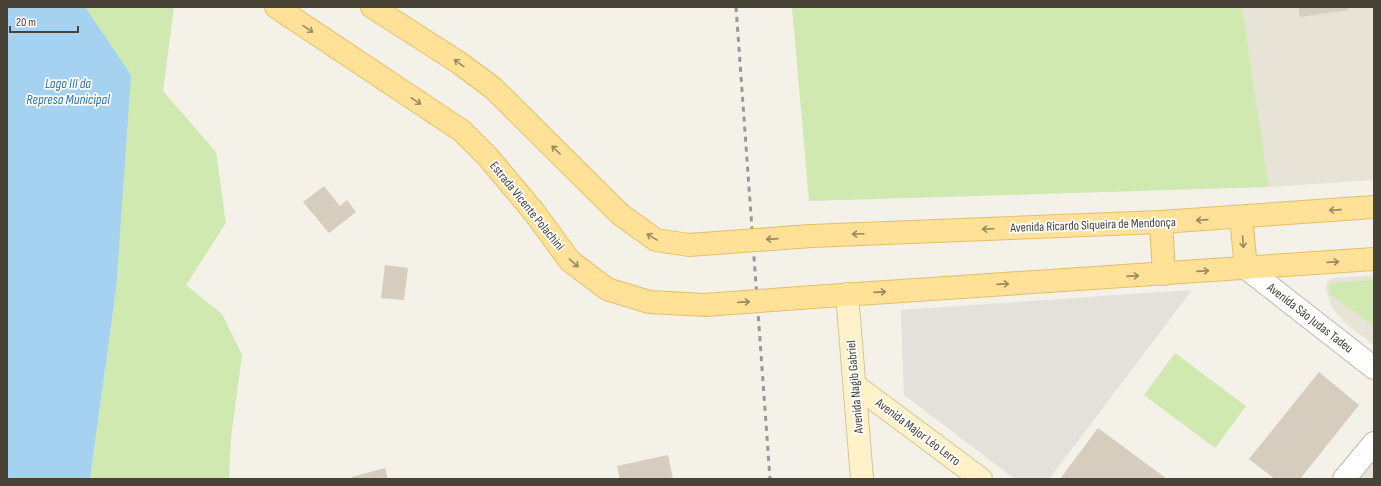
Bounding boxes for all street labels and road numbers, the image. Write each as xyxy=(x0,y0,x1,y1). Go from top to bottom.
street label: Estrada Vicente Polachini xyxy=(486,158,568,254)
street label: Avenida Ricardo Siqueira de Mendonça xyxy=(1009,214,1176,236)
street label: Avenida São Judas Tadeu xyxy=(1263,279,1356,357)
street label: Avenida Nagib Gabriel xyxy=(843,340,867,435)
street label: Avenida Major Léo Lerro xyxy=(872,394,964,469)

